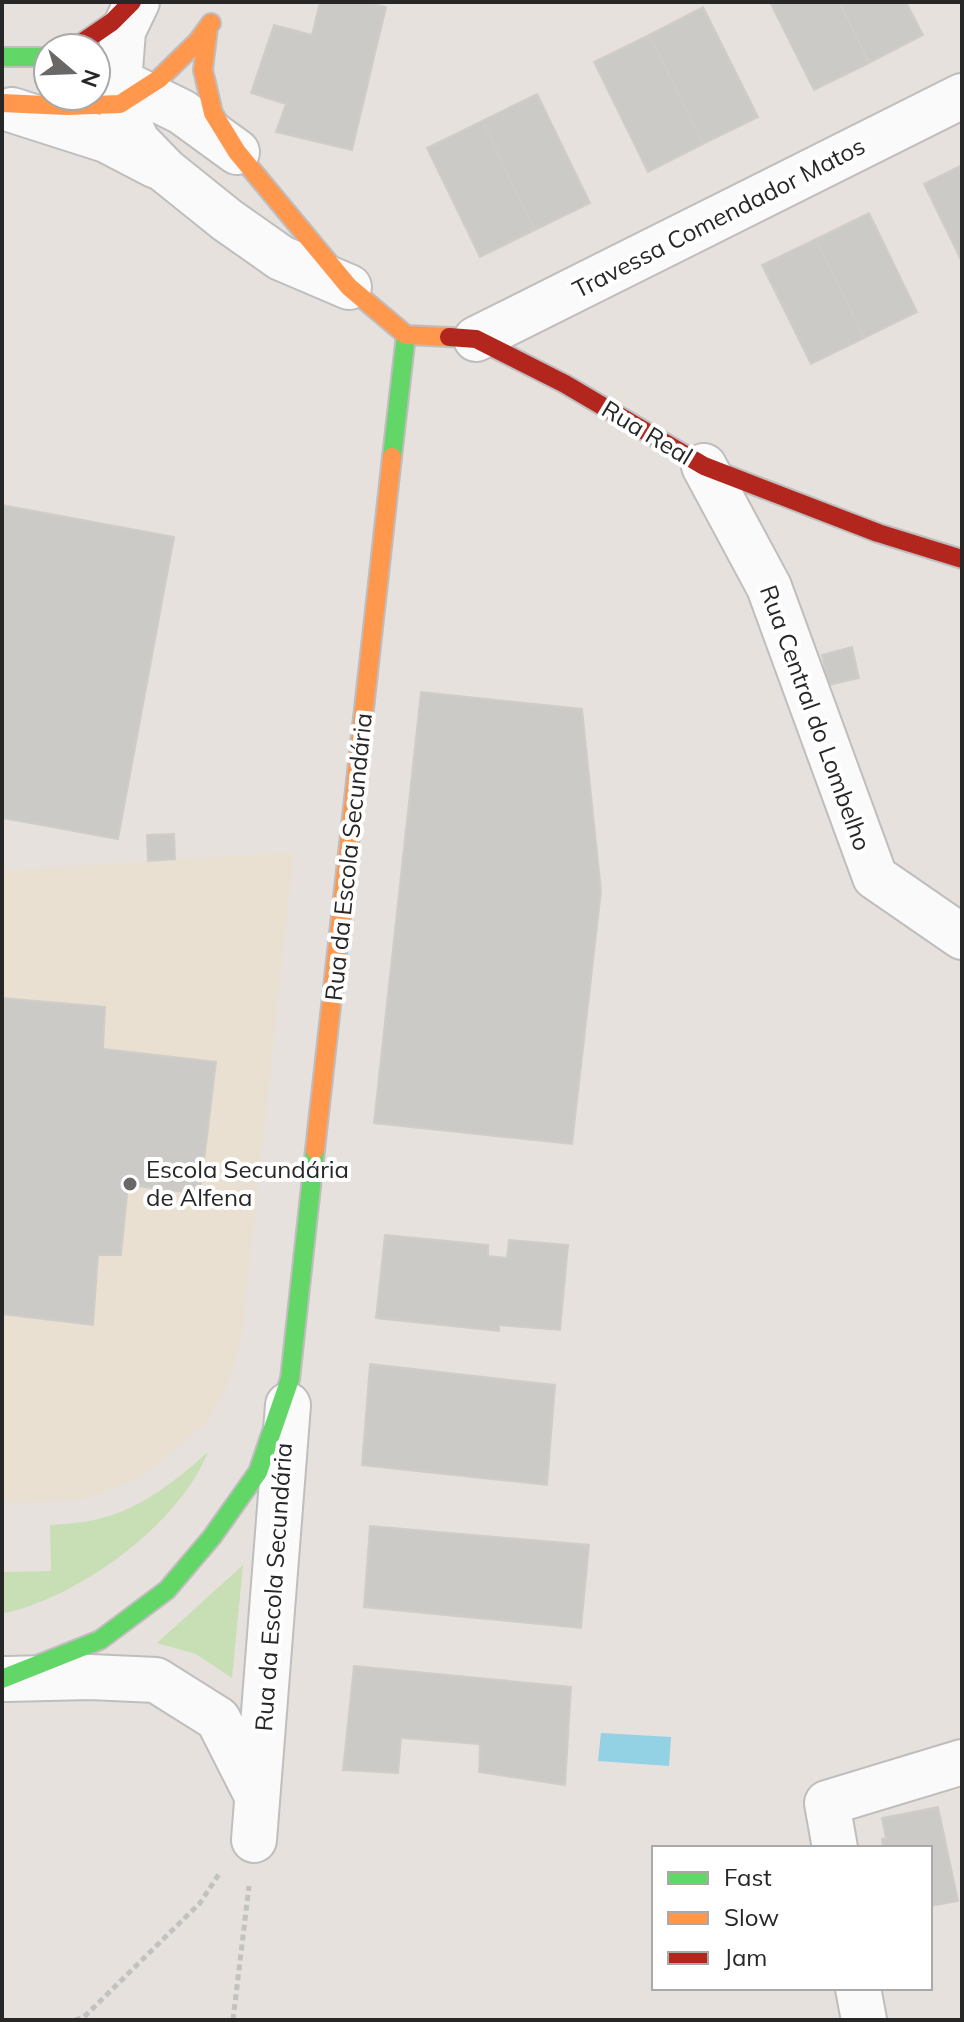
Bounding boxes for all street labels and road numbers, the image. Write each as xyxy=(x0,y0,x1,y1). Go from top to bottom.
street label: Travessa Comendador Matos xyxy=(567,130,870,304)
street label: Rua Real xyxy=(597,393,698,471)
street label: Rua Central do Lombelho xyxy=(754,581,878,854)
street label: Rua da Escola Secundária xyxy=(318,712,378,1002)
street label: Rua da Escola Secundária xyxy=(248,1442,298,1732)

